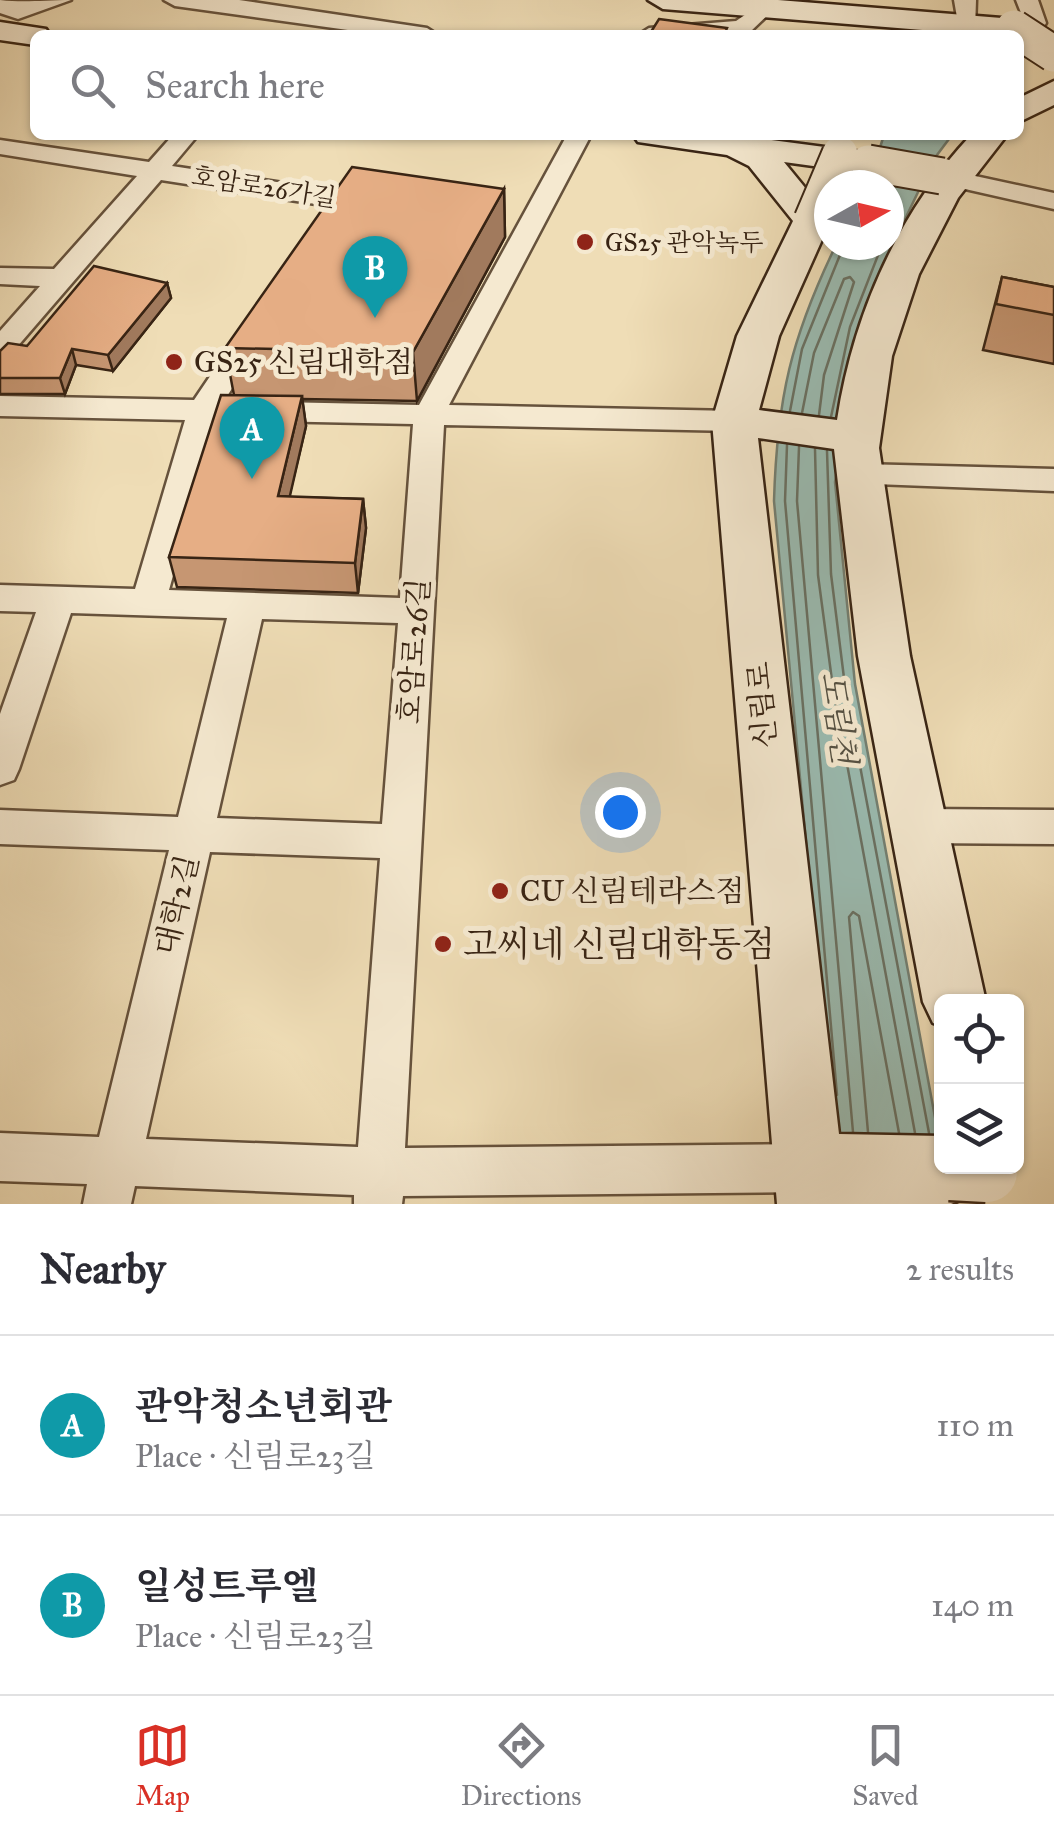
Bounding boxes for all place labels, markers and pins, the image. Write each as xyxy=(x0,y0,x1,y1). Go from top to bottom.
place label: GS25 관악녹두 xyxy=(605,227,763,258)
marker: GS25 관악녹두 xyxy=(574,231,596,253)
pin: B xyxy=(342,236,408,318)
place label: GS25 신림대학점 xyxy=(194,344,413,380)
marker: GS25 신림대학점 xyxy=(163,351,185,373)
pin: A xyxy=(220,396,284,479)
place label: CU 신림테라스점 xyxy=(520,873,744,909)
marker: CU 신림테라스점 xyxy=(489,880,511,902)
place label: 고씨네 신림대학동점 xyxy=(463,923,775,966)
marker: 고씨네 신림대학동점 xyxy=(432,933,454,955)

